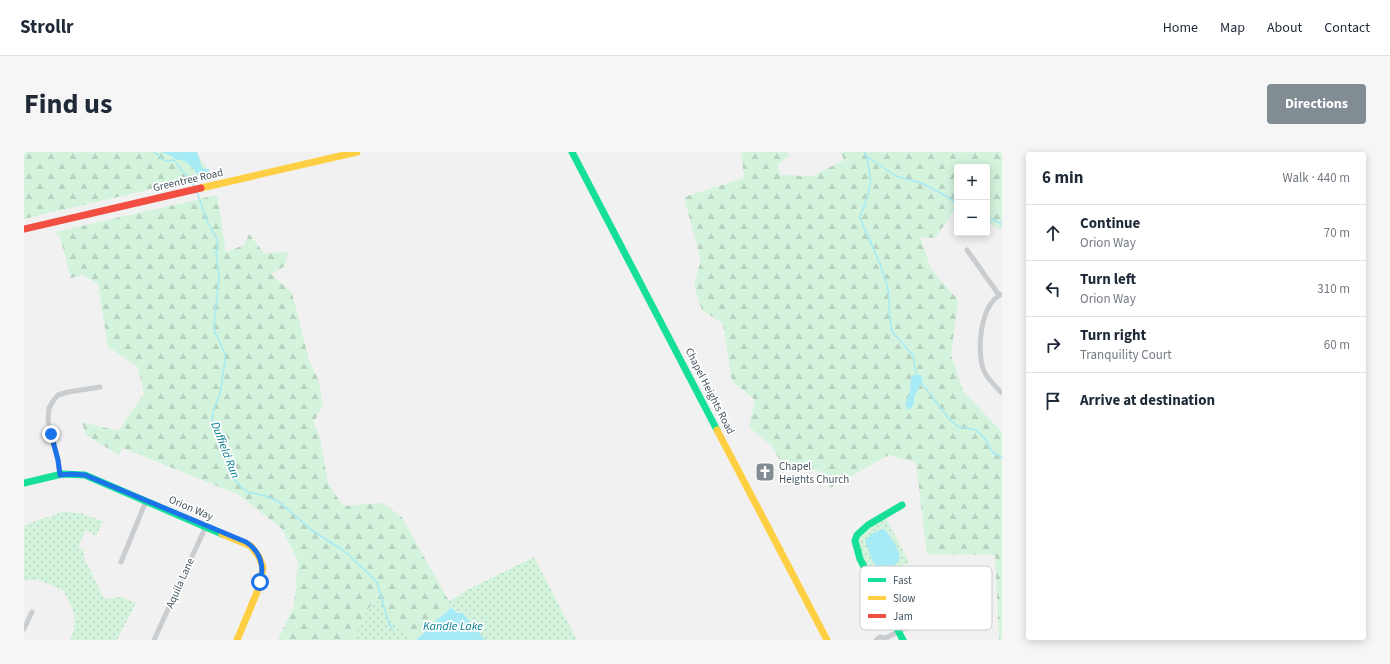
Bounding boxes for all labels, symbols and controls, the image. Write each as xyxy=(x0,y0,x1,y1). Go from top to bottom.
text: Strollr xyxy=(20,14,74,41)
text: Home xyxy=(1163,18,1198,38)
text: Map xyxy=(1220,18,1245,38)
text: About xyxy=(1267,18,1302,38)
text: Contact xyxy=(1324,18,1370,38)
text: Find us xyxy=(24,84,112,124)
button: Directions xyxy=(1267,84,1366,124)
map controls xyxy=(954,164,990,236)
button: + xyxy=(954,164,990,200)
street label: Greentree Road xyxy=(151,165,225,195)
text: 6 min xyxy=(1042,166,1083,190)
text: Walk · 440 m xyxy=(1282,169,1350,187)
button: − xyxy=(954,200,990,236)
text: Continue xyxy=(1080,213,1140,234)
icon: ahead xyxy=(1042,222,1064,244)
text: 70 m xyxy=(1324,224,1350,242)
text: Orion Way xyxy=(1080,234,1136,252)
text: Turn left xyxy=(1080,269,1136,290)
icon: left xyxy=(1042,278,1064,300)
text: 310 m xyxy=(1317,280,1350,298)
text: Orion Way xyxy=(1080,290,1136,308)
text: Turn right xyxy=(1080,325,1146,346)
icon: right xyxy=(1042,334,1064,356)
text: 60 m xyxy=(1324,336,1350,354)
street label: Chapel Heights Road xyxy=(682,345,738,437)
text: Tranquility Court xyxy=(1080,346,1172,364)
icon: arrive xyxy=(1042,390,1064,412)
text: Arrive at destination xyxy=(1080,390,1215,411)
water label: Duffield Run xyxy=(206,419,244,481)
route end xyxy=(42,425,60,443)
place label: Chapel Heights Church xyxy=(779,459,849,487)
church icon: Chapel Heights Church xyxy=(754,461,776,483)
street label: Orion Way xyxy=(166,492,216,524)
street label: Aquila Lane xyxy=(162,555,198,611)
legend xyxy=(860,566,992,630)
route start xyxy=(251,573,269,591)
text: Fast xyxy=(893,573,912,588)
text: Slow xyxy=(893,591,916,606)
text: Jam xyxy=(893,609,913,624)
water label: Kandle Lake xyxy=(423,618,483,635)

